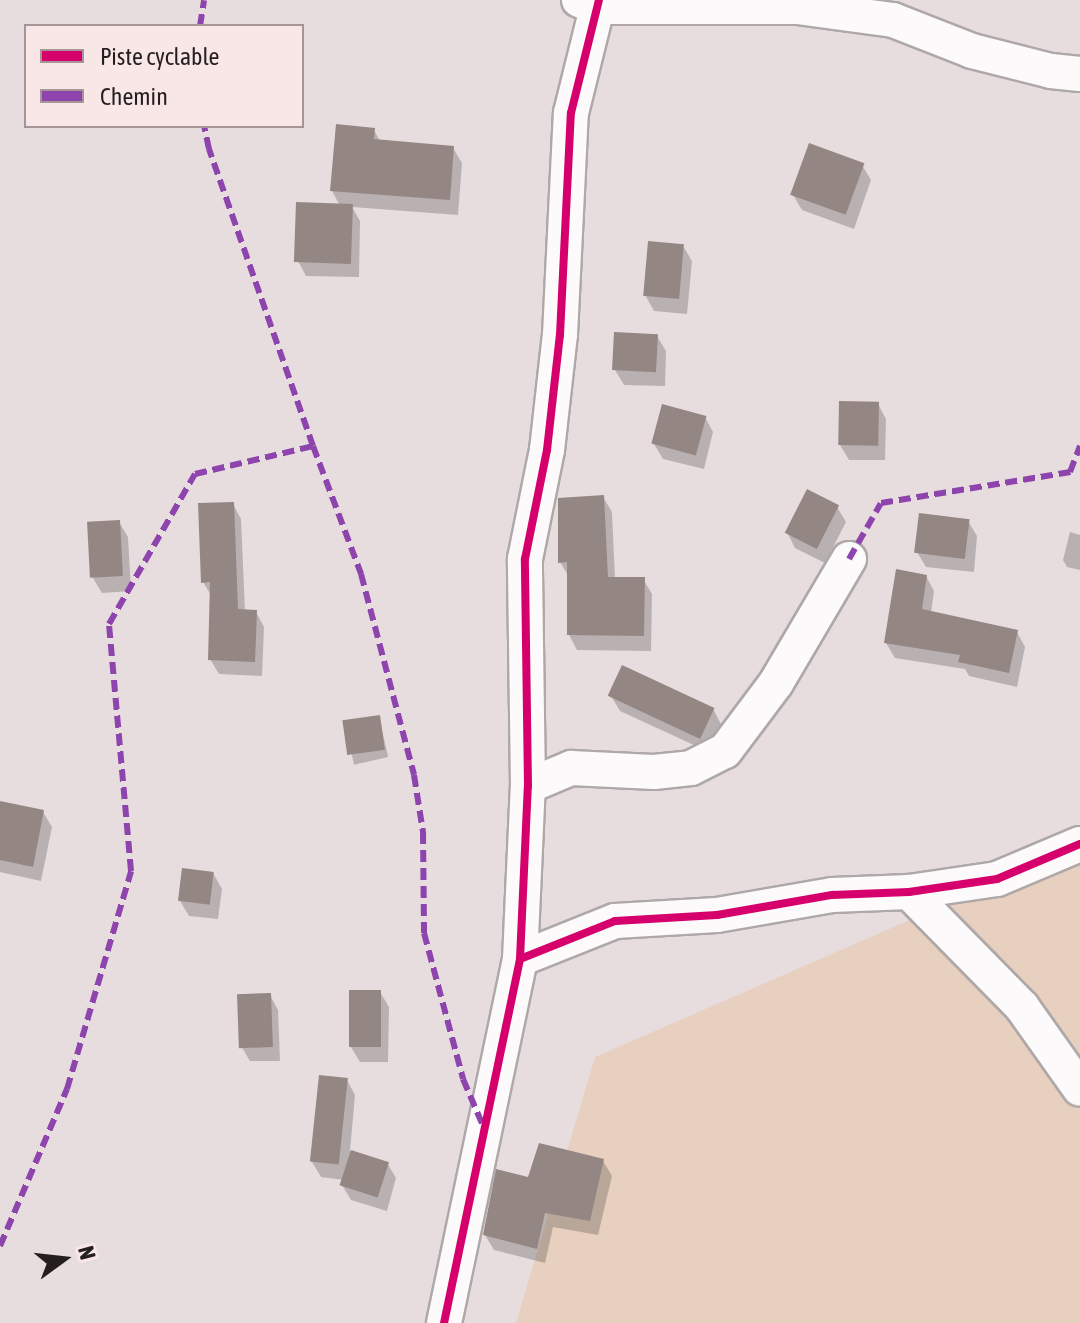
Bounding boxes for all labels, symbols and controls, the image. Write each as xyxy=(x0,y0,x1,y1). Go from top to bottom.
legend xyxy=(24,24,304,128)
text: Piste cyclable xyxy=(100,43,219,70)
text: Chemin xyxy=(100,83,168,110)
north arrow xyxy=(24,1219,104,1299)
text: N xyxy=(73,1243,101,1262)

